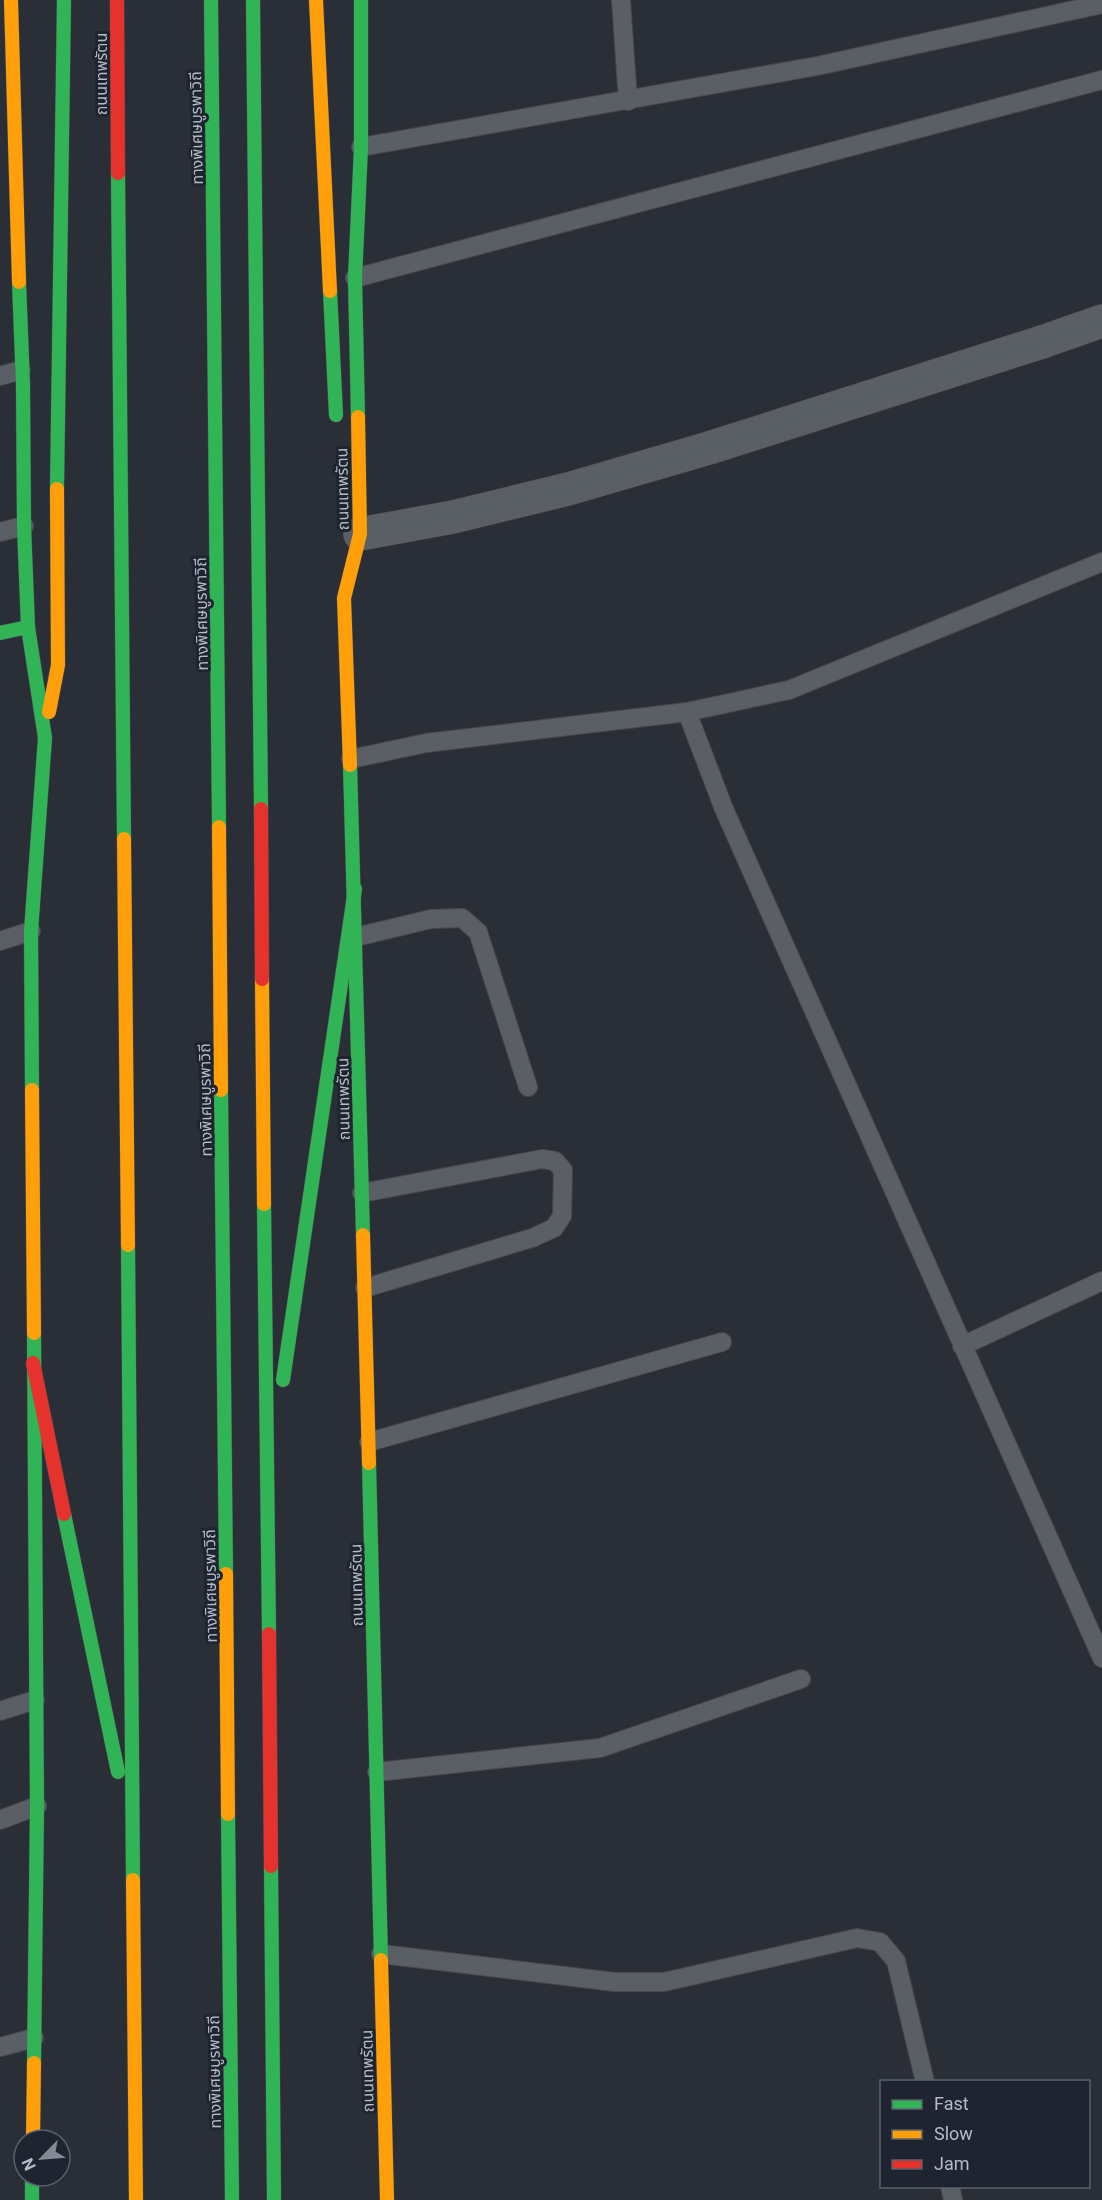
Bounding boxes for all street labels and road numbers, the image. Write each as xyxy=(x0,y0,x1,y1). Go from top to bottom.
street label: ถนนเทพรัตน xyxy=(92,33,111,115)
street label: ทางพิเศษบูรพาวิถี xyxy=(186,71,207,185)
street label: ถนนเทพรัตน xyxy=(332,448,353,530)
street label: ทางพิเศษบูรพาวิถี xyxy=(191,557,212,671)
street label: ทางพิเศษบูรพาวิถี xyxy=(195,1043,216,1157)
street label: ถนนเทพรัตน xyxy=(333,1058,354,1140)
street label: ทางพิเศษบูรพาวิถี xyxy=(200,1529,221,1643)
street label: ถนนเทพรัตน xyxy=(346,1544,367,1626)
street label: ทางพิเศษบูรพาวิถี xyxy=(204,2015,225,2129)
street label: ถนนเทพรัตน xyxy=(357,2030,378,2112)

